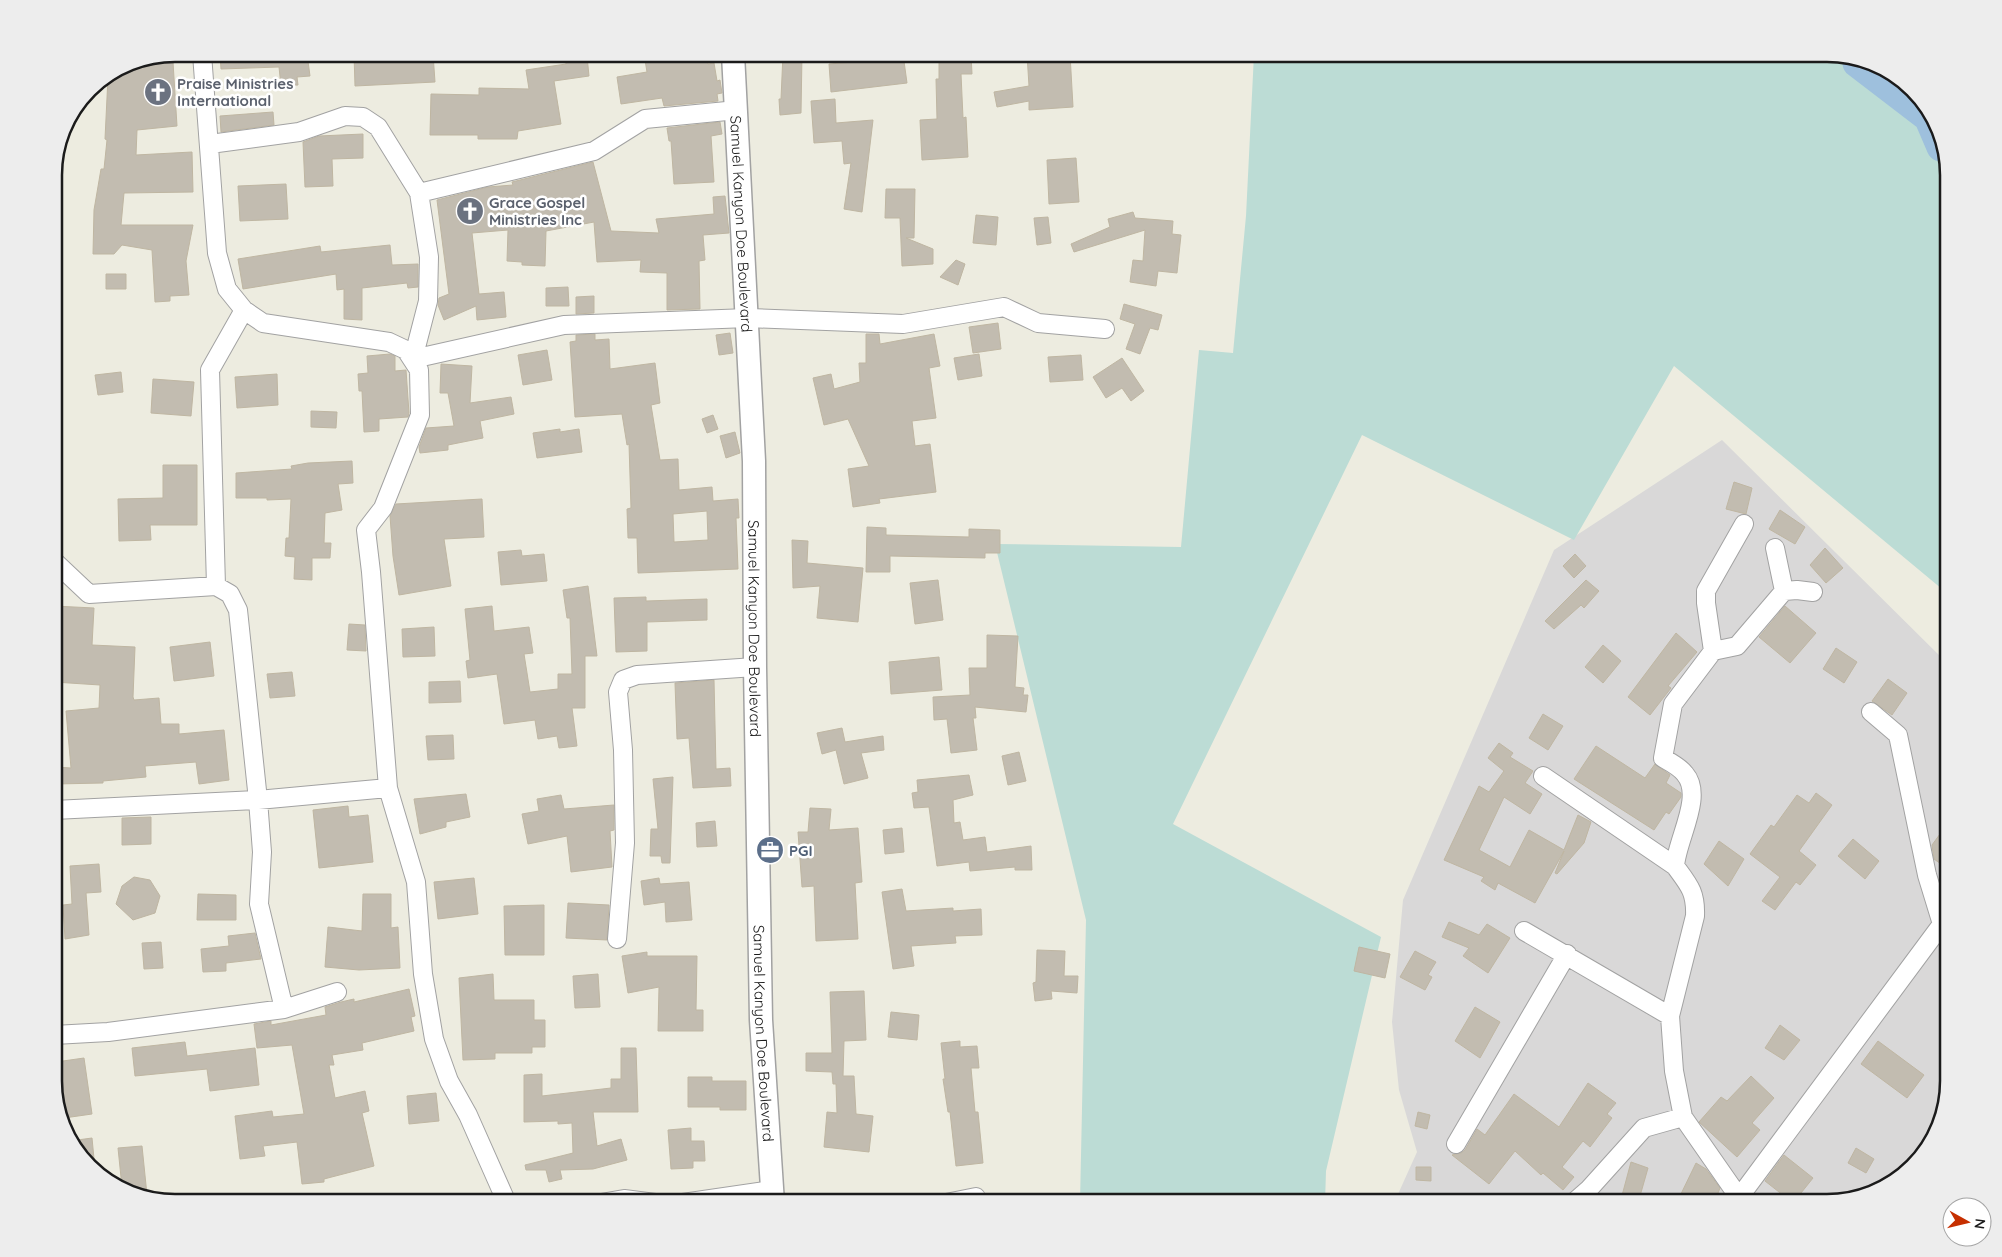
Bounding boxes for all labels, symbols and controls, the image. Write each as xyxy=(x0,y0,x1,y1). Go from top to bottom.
place label: Praise Ministries International xyxy=(177,74,293,110)
church icon: Praise Ministries International xyxy=(143,77,173,107)
street label: Samuel Kanyon Doe Boulevard xyxy=(727,115,757,333)
place label: Grace Gospel Ministries Inc xyxy=(489,193,585,229)
church icon: Grace Gospel Ministries Inc xyxy=(455,196,485,226)
street label: Samuel Kanyon Doe Boulevard xyxy=(745,520,766,737)
office icon: PGI xyxy=(755,835,785,865)
place label: PGI xyxy=(789,841,813,860)
street label: Samuel Kanyon Doe Boulevard xyxy=(750,925,778,1142)
north arrow xyxy=(1942,1197,1992,1247)
text: N xyxy=(1970,1217,1990,1230)

